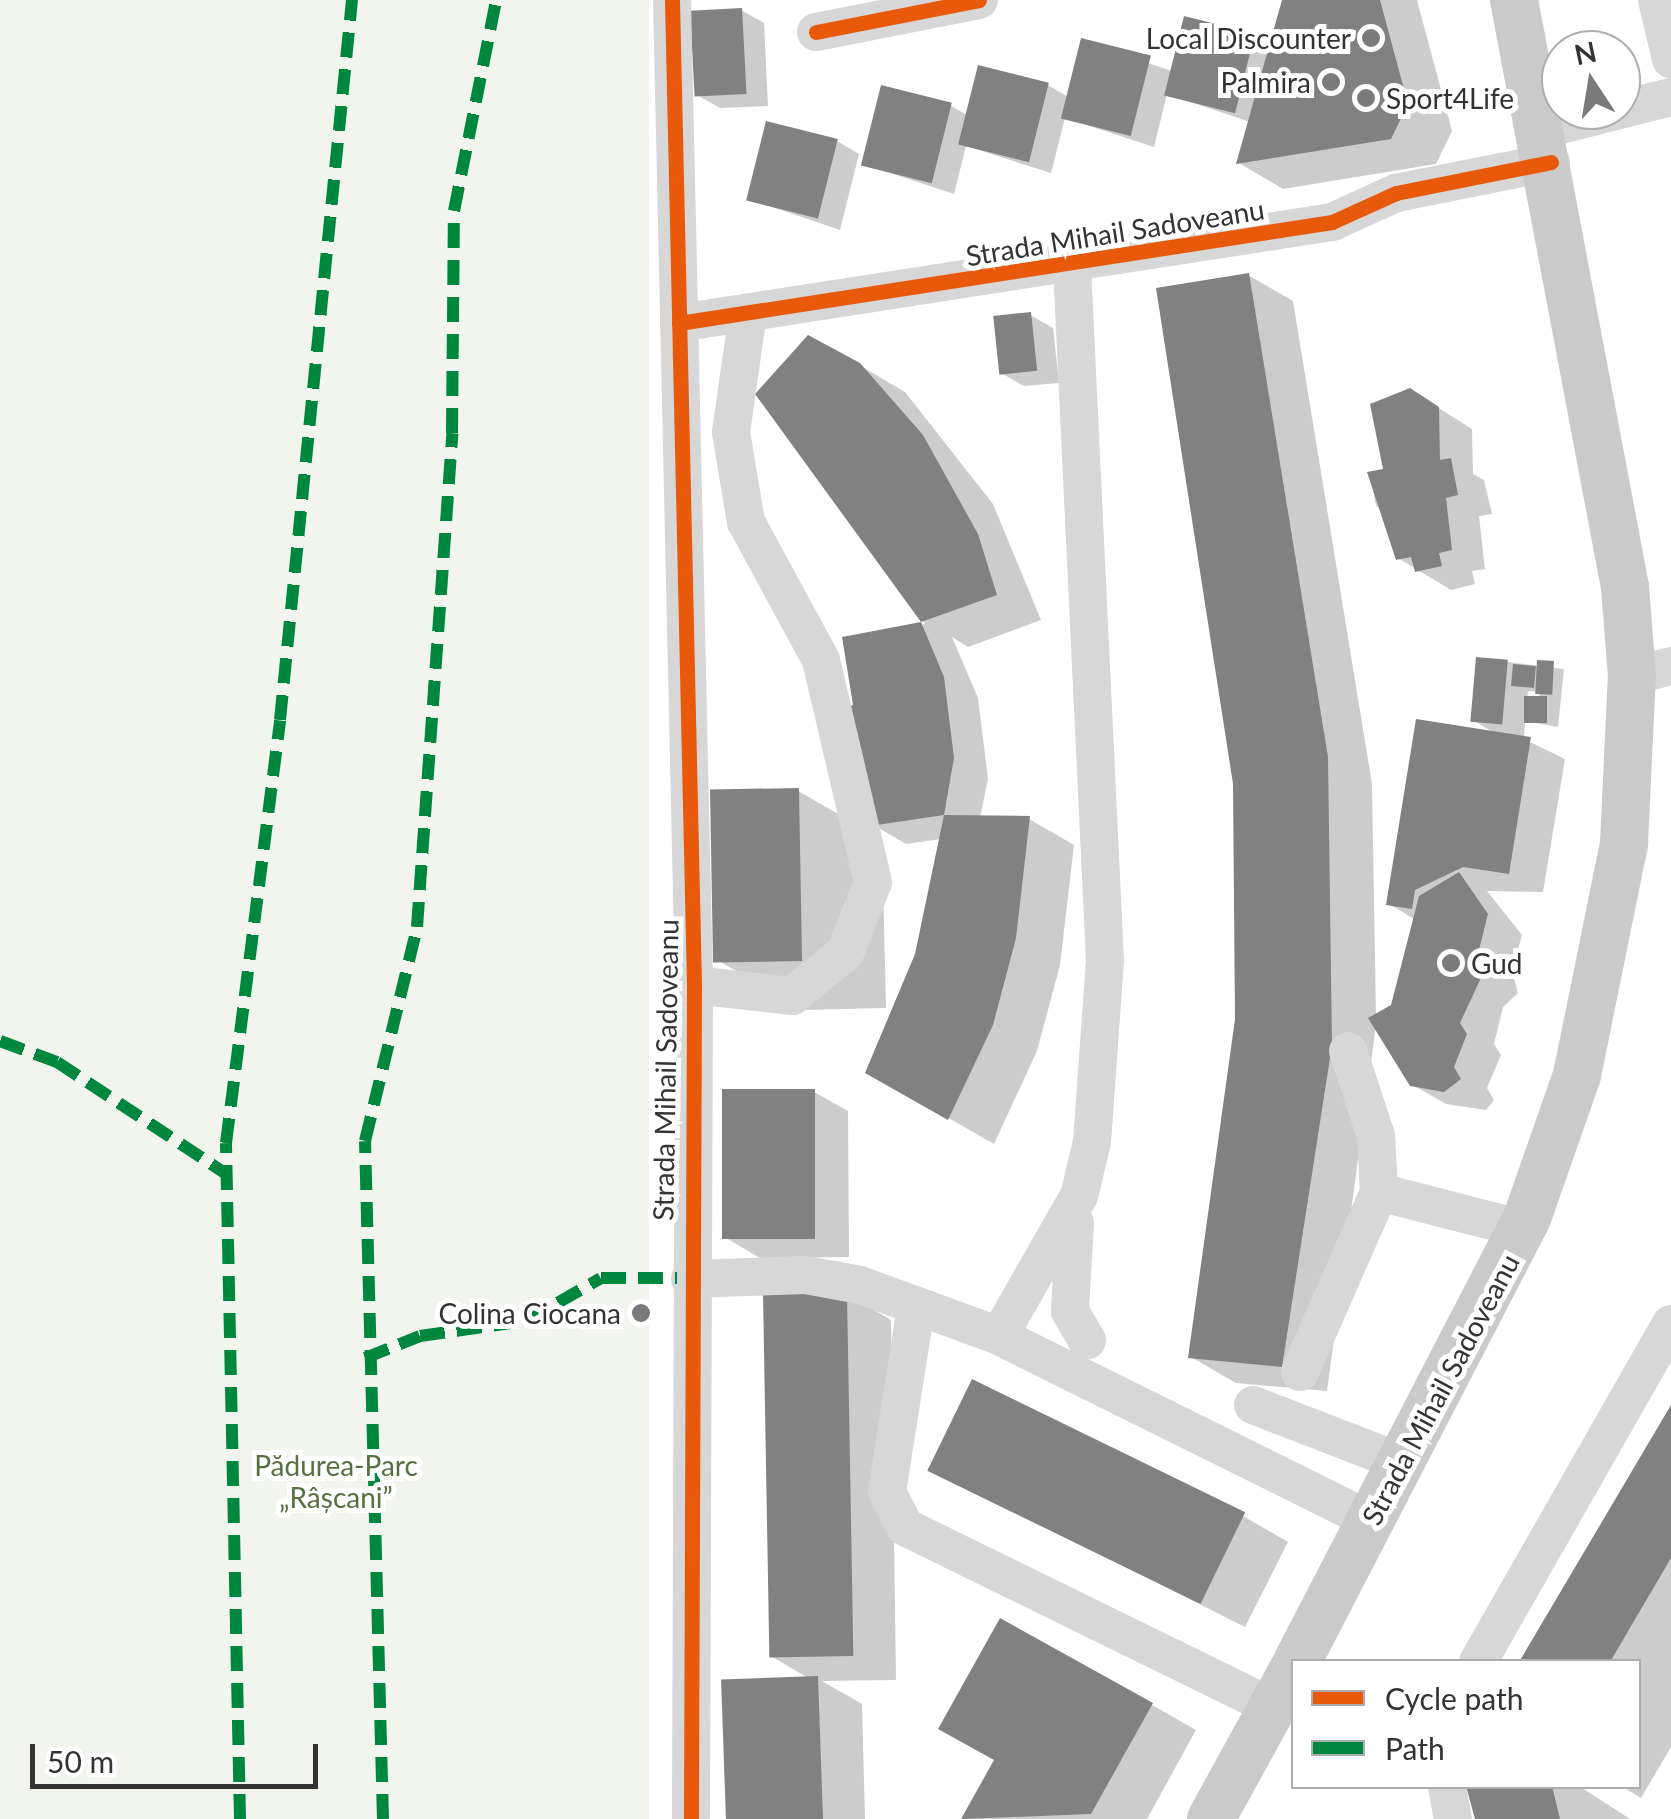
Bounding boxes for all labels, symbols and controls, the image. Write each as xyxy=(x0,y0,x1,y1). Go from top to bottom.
place label: Local Discounter xyxy=(1146,21,1351,55)
marker: Local Discounter xyxy=(1360,27,1382,49)
north arrow xyxy=(1541,30,1641,130)
text: N xyxy=(1571,34,1599,71)
place label: Palmira xyxy=(1220,65,1311,99)
marker: Palmira xyxy=(1320,71,1342,93)
place label: Sport4Life xyxy=(1386,81,1514,115)
marker: Sport4Life xyxy=(1355,87,1377,109)
street label: Strada Mihail Sadoveanu xyxy=(963,192,1267,272)
street label: Strada Mihail Sadoveanu xyxy=(646,919,684,1221)
place label: Gud xyxy=(1471,946,1523,980)
marker: Gud xyxy=(1440,952,1462,974)
street label: Strada Mihail Sadoveanu xyxy=(1354,1248,1526,1530)
place label: Colina Ciocana xyxy=(439,1296,621,1330)
marker: Colina Ciocana xyxy=(630,1302,652,1324)
park label: Pădurea-Parc „Râșcani” xyxy=(254,1448,418,1514)
legend xyxy=(1291,1659,1641,1789)
text: Cycle path xyxy=(1385,1680,1524,1716)
scale bar xyxy=(35,1724,322,1786)
text: Path xyxy=(1385,1730,1445,1766)
text: 50 m xyxy=(47,1743,114,1779)

